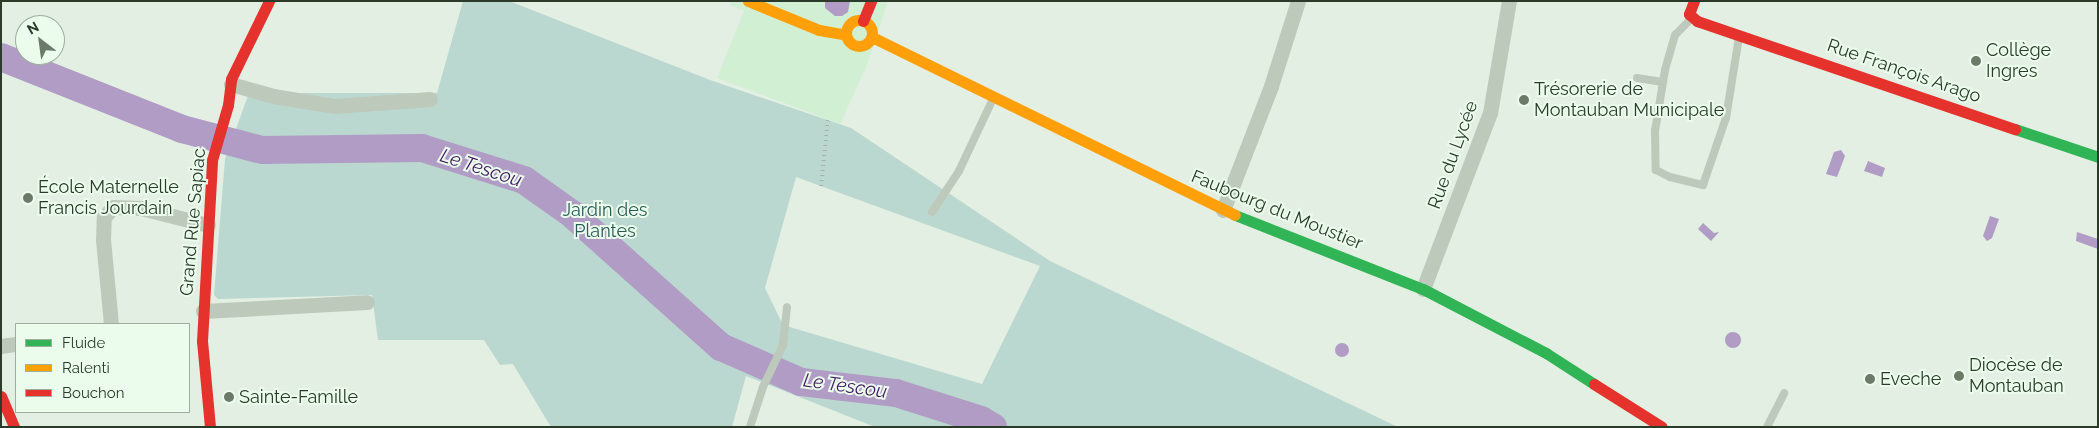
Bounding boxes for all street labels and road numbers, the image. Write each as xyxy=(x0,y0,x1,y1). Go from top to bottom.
street label: Rue François Arago xyxy=(1824,34,1984,108)
street label: Rue du Lycée xyxy=(1423,98,1483,212)
street label: Grand Rue Sapiac xyxy=(176,147,210,297)
street label: Faubourg du Moustier xyxy=(1188,166,1366,254)

